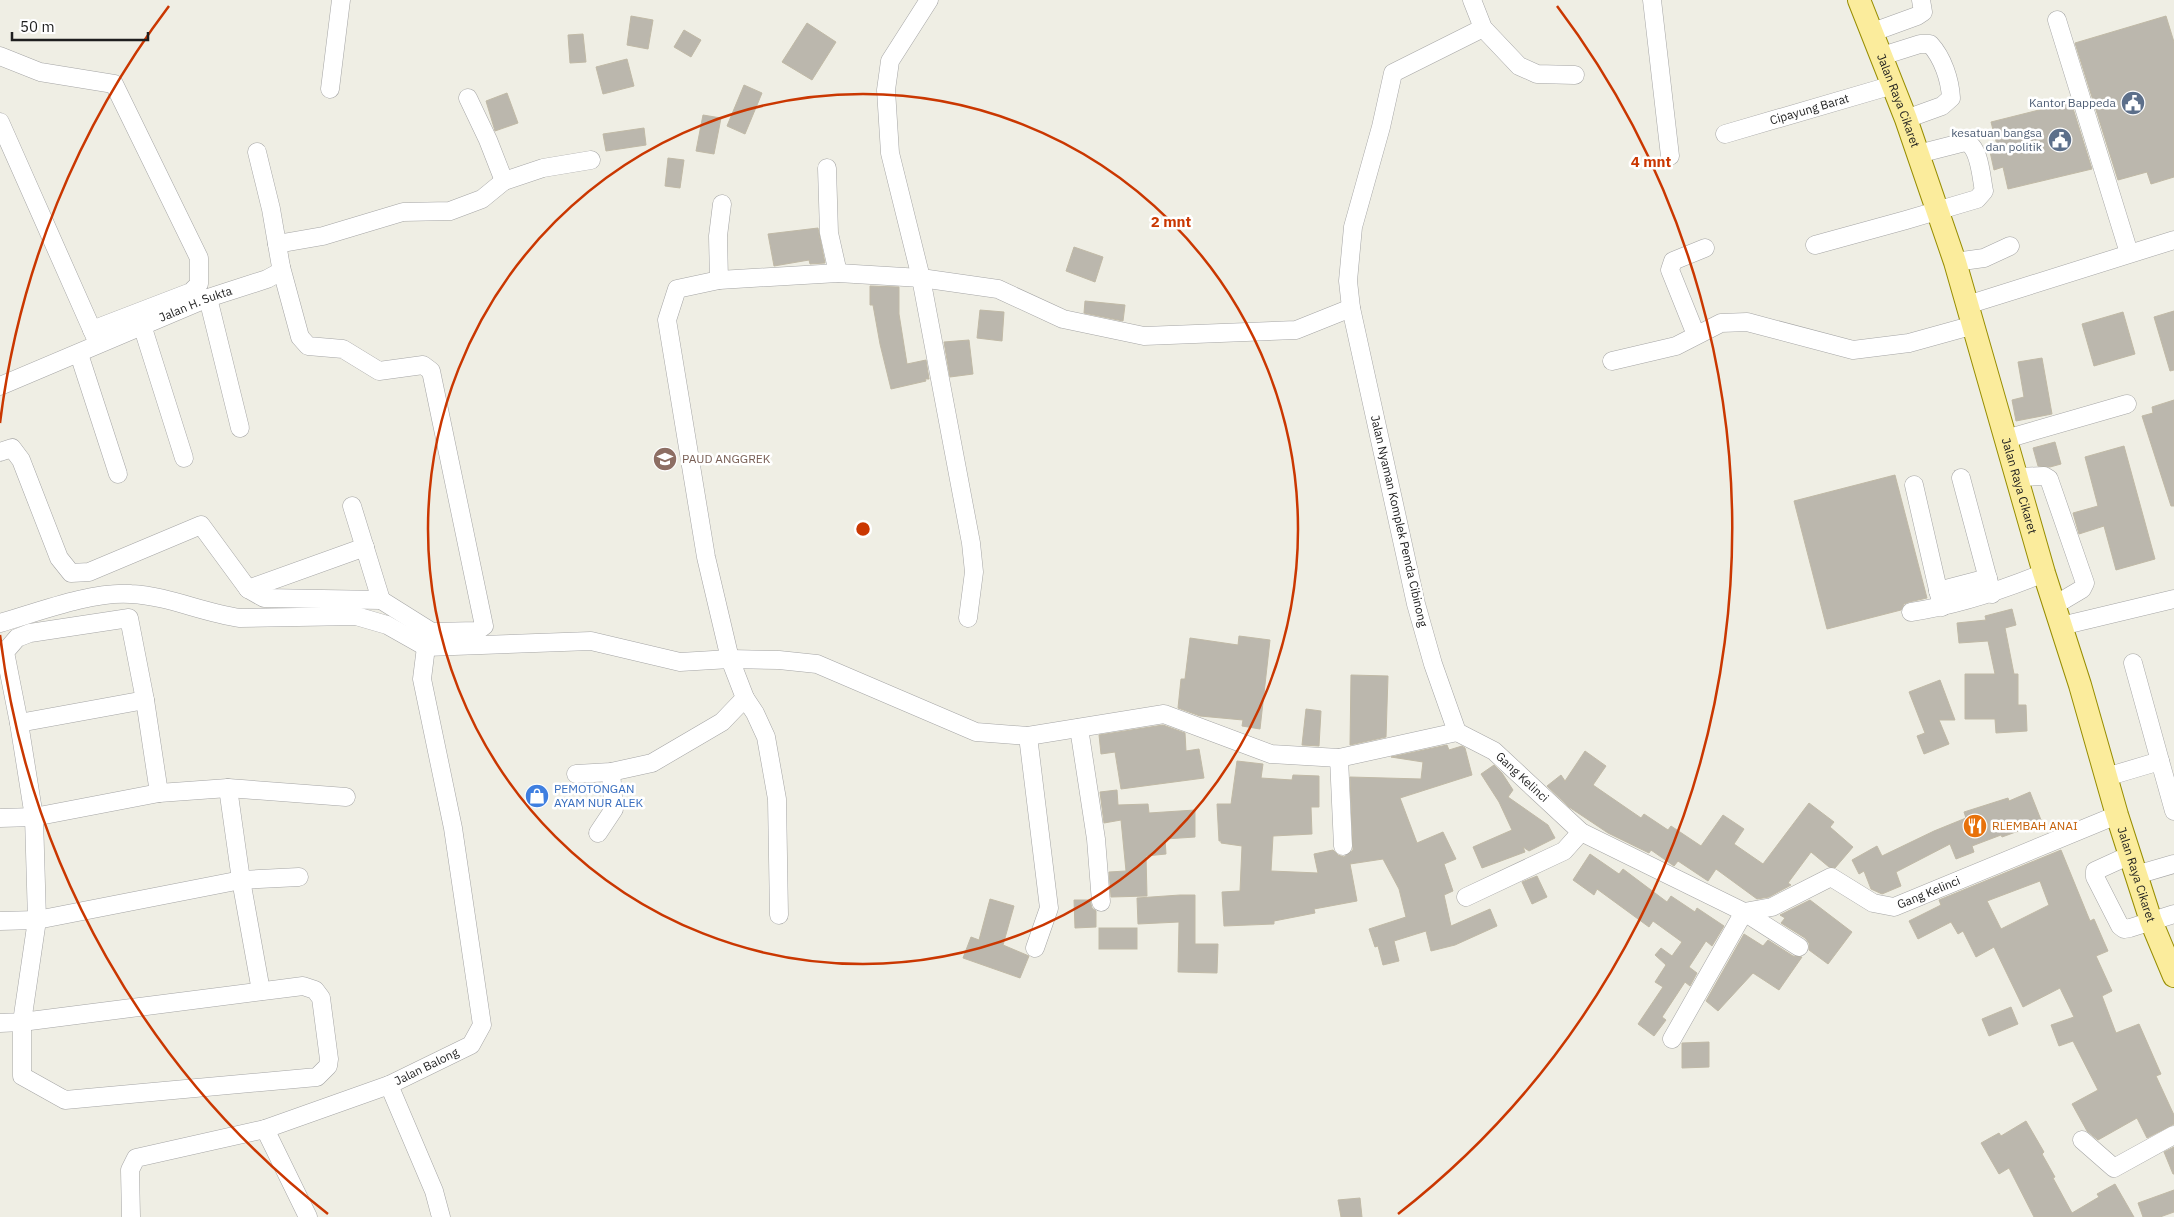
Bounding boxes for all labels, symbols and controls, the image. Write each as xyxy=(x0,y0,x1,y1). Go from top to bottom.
scale bar xyxy=(12,10,149,42)
text: 50 m xyxy=(20,17,55,36)
street label: Jalan Raya Cikaret xyxy=(1874,51,1923,149)
street label: Cipayung Barat xyxy=(1768,90,1851,128)
public building icon: Kantor Bappeda xyxy=(2120,90,2146,116)
place label: Kantor Bappeda xyxy=(2029,95,2117,110)
place label: kesatuan bangsa dan politik xyxy=(1951,125,2043,154)
public building icon: kesatuan bangsa dan politik xyxy=(2047,127,2073,153)
text: 4 mnt xyxy=(1631,152,1672,171)
text: 2 mnt xyxy=(1151,212,1192,231)
street label: Jalan H. Sukta xyxy=(157,283,234,325)
street label: Jalan Nyaman Komplek Pemda Cibinong xyxy=(1368,413,1431,629)
street label: Jalan Raya Cikaret xyxy=(1999,436,2040,536)
school or university icon: PAUD ANGGREK xyxy=(652,446,678,472)
place label: PAUD ANGGREK xyxy=(682,451,771,466)
centre of rings xyxy=(854,520,872,538)
street label: Gang Kelinci xyxy=(1493,749,1552,805)
place label: PEMOTONGAN AYAM NUR ALEK xyxy=(554,781,644,810)
shop icon: PEMOTONGAN AYAM NUR ALEK xyxy=(524,783,550,809)
restaurant icon: RLEMBAH ANAI xyxy=(1962,813,1988,839)
place label: RLEMBAH ANAI xyxy=(1992,818,2078,833)
street label: Jalan Raya Cikaret xyxy=(2114,825,2159,924)
street label: Gang Kelinci xyxy=(1895,873,1962,912)
street label: Jalan Balong xyxy=(392,1044,461,1088)

